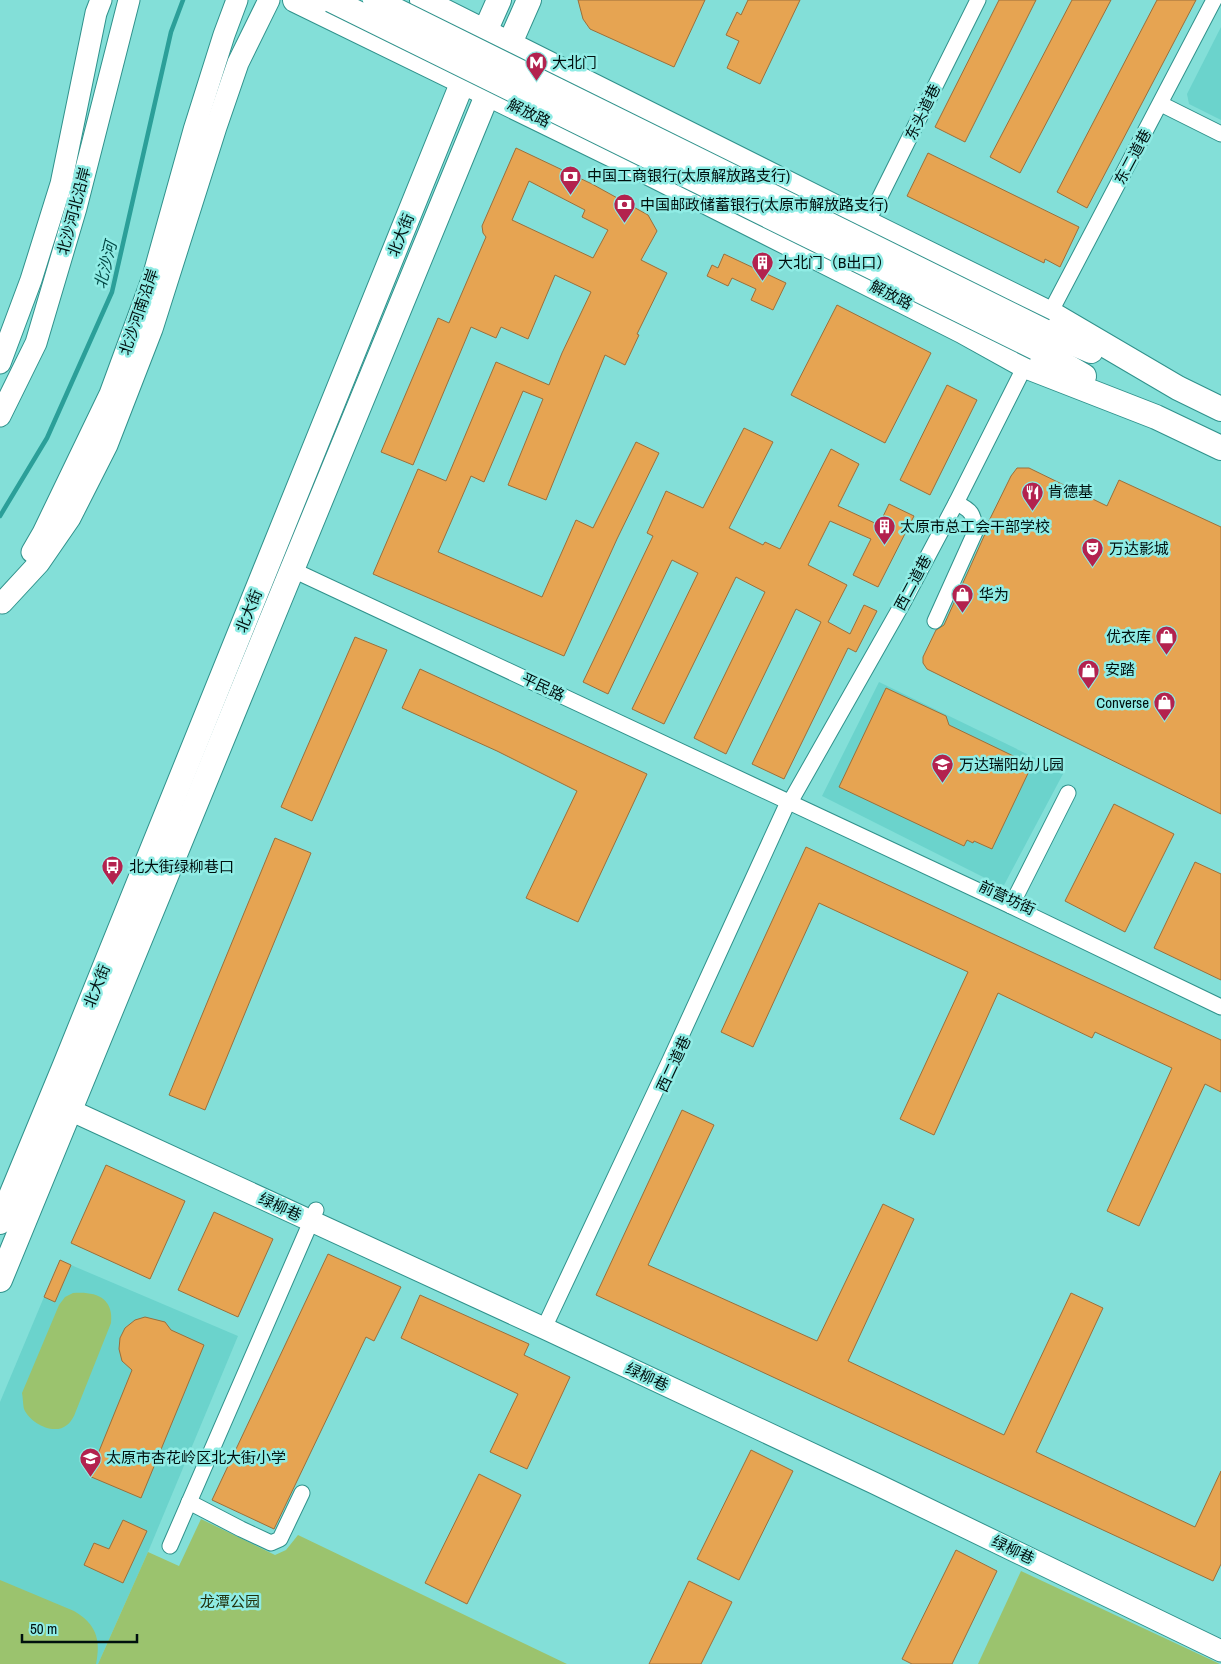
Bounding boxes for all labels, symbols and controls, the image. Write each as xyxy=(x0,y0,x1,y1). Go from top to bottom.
metro station icon: 大北门 xyxy=(524,51,548,82)
place label: 大北门 xyxy=(552,52,597,73)
street label: 东头道巷 xyxy=(900,80,945,143)
street label: 解放路 xyxy=(504,93,554,132)
street label: 东二道巷 xyxy=(1109,125,1156,188)
bank icon: 中国工商银行(太原解放路支行) xyxy=(559,164,583,195)
street label: 北沙河北沿岸 xyxy=(52,165,95,257)
place label: 中国工商银行(太原解放路支行) xyxy=(587,165,790,186)
bank icon: 中国邮政储蓄银行(太原市解放路支行) xyxy=(612,193,636,224)
place label: 中国邮政储蓄银行(太原市解放路支行) xyxy=(640,194,888,215)
street label: 北大街 xyxy=(382,210,419,260)
water label: 北沙河 xyxy=(89,236,122,291)
building icon: 大北门（B出口） xyxy=(750,251,774,282)
place label: 大北门（B出口） xyxy=(778,252,891,273)
street label: 北沙河南沿岸 xyxy=(114,266,163,358)
street label: 解放路 xyxy=(866,275,916,314)
restaurant icon: 肯德基 xyxy=(1020,480,1044,511)
place label: 肯德基 xyxy=(1048,481,1093,502)
building icon: 太原市总工会干部学校 xyxy=(872,515,896,546)
place label: 太原市总工会干部学校 xyxy=(900,516,1050,537)
theatre icon: 万达影城 xyxy=(1081,537,1105,568)
place label: 万达影城 xyxy=(1109,538,1169,559)
street label: 西二道巷 xyxy=(889,551,936,614)
shop icon: 华为 xyxy=(951,583,975,614)
place label: 华为 xyxy=(979,584,1009,605)
street label: 北大街 xyxy=(230,586,267,636)
shop icon: 优衣库 xyxy=(1155,625,1179,656)
place label: 优衣库 xyxy=(1106,626,1151,647)
shop icon: 安踏 xyxy=(1077,658,1101,689)
place label: 安踏 xyxy=(1105,659,1135,680)
street label: 平民路 xyxy=(518,668,568,706)
shop icon: Converse xyxy=(1153,691,1177,722)
place label: Converse xyxy=(1096,692,1149,713)
school or university icon: 万达瑞阳幼儿园 xyxy=(931,753,955,784)
place label: 万达瑞阳幼儿园 xyxy=(959,754,1064,775)
bus stop icon: 北大街绿柳巷口 xyxy=(101,855,125,886)
place label: 北大街绿柳巷口 xyxy=(129,856,234,877)
street label: 前营坊街 xyxy=(976,875,1039,920)
street label: 北大街 xyxy=(78,961,115,1011)
street label: 西二道巷 xyxy=(651,1032,696,1095)
street label: 绿柳巷 xyxy=(255,1188,305,1226)
street label: 绿柳巷 xyxy=(622,1358,672,1396)
school or university icon: 太原市杏花岭区北大街小学 xyxy=(78,1446,102,1477)
place label: 太原市杏花岭区北大街小学 xyxy=(106,1447,286,1468)
street label: 绿柳巷 xyxy=(988,1530,1038,1569)
park label: 龙潭公园 xyxy=(200,1591,260,1612)
scale bar xyxy=(22,1612,138,1644)
text: 50 m xyxy=(30,1618,57,1639)

